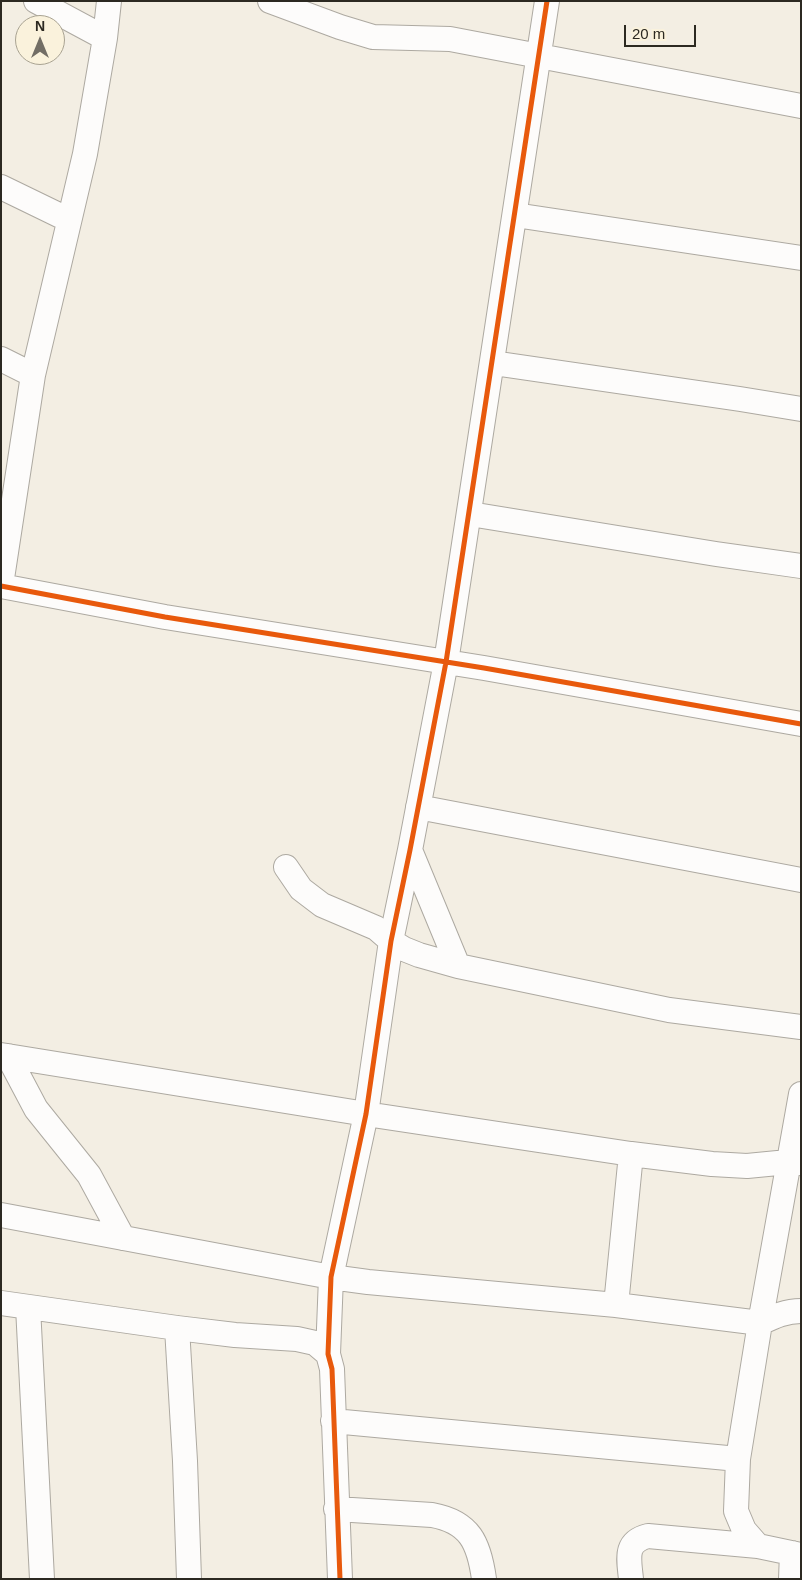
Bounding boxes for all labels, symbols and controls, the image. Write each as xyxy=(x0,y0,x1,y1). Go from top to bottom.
north arrow xyxy=(15,15,65,65)
scale bar xyxy=(627,15,700,47)
text: N xyxy=(35,18,45,34)
text: 20 m xyxy=(632,25,665,42)

